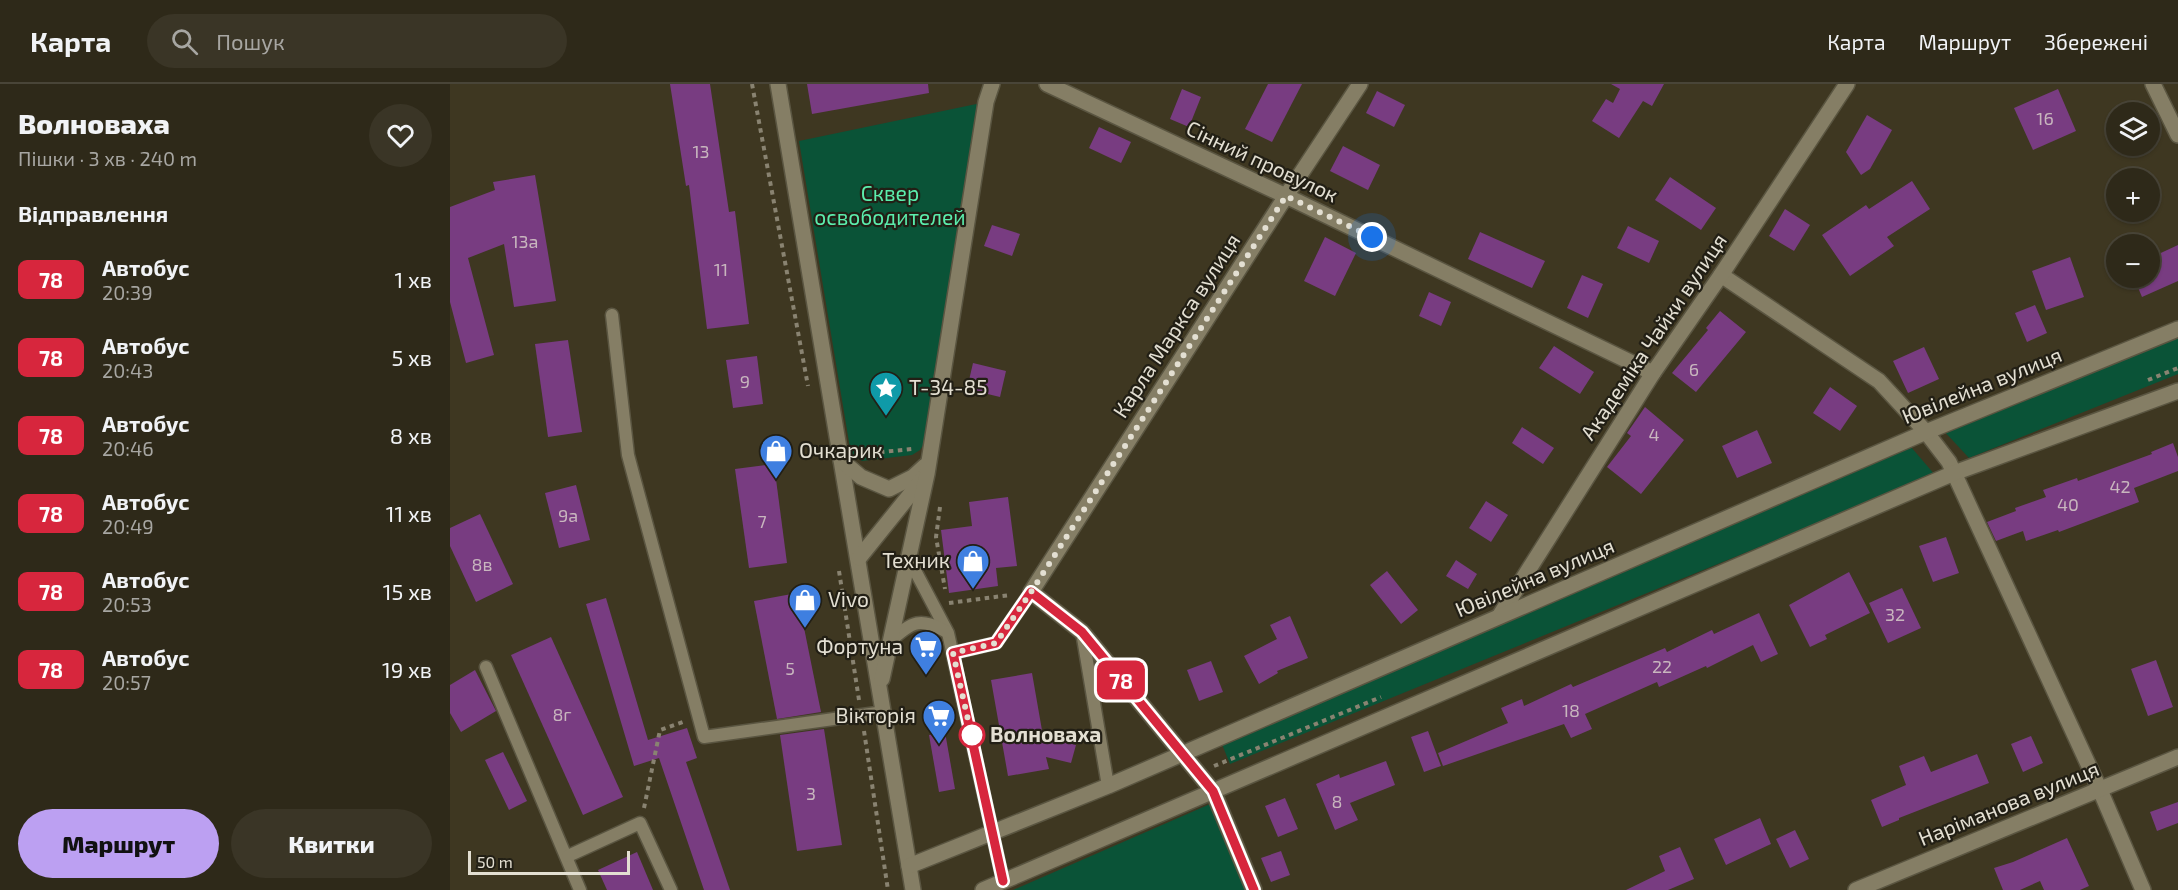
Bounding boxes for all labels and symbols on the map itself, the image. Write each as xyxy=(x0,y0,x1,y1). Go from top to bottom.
house number: 16 xyxy=(2036,107,2054,129)
street label: Сінний провулок xyxy=(1182,115,1342,208)
house number: 13 xyxy=(692,140,710,162)
park label: Сквер освободителей xyxy=(814,180,966,229)
your location xyxy=(1357,222,1387,252)
street label: Карла Маркса вулиця xyxy=(1107,228,1245,422)
street label: Академіка Чайки вулиця xyxy=(1574,228,1732,445)
house number: 13а xyxy=(511,230,539,252)
house number: 11 xyxy=(714,258,728,280)
street label: Ювілейна вулиця xyxy=(1898,341,2065,429)
house number: 6 xyxy=(1689,358,1699,380)
house number: 9 xyxy=(740,370,750,392)
place icon: Т-34-85 xyxy=(868,370,904,417)
place label: Т-34-85 xyxy=(909,374,988,399)
house number: 4 xyxy=(1648,423,1660,445)
shop icon: Очкарик xyxy=(758,433,794,480)
place label: Очкарик xyxy=(799,437,883,462)
house number: 42 xyxy=(2109,475,2131,497)
house number: 40 xyxy=(2057,493,2079,515)
house number: 9а xyxy=(558,504,578,526)
house number: 7 xyxy=(757,510,767,532)
street label: Ювілейна вулиця xyxy=(1451,532,1618,622)
shop icon: Техник xyxy=(955,543,991,590)
place label: Техник xyxy=(882,547,950,572)
house number: 8в xyxy=(472,553,492,575)
shop icon: Vivo xyxy=(787,582,823,629)
place label: Vivo xyxy=(828,586,869,611)
house number: 32 xyxy=(1885,603,1905,625)
supermarket icon: Фортуна xyxy=(908,629,944,676)
place label: Фортуна xyxy=(816,633,903,659)
house number: 22 xyxy=(1652,655,1672,677)
house number: 5 xyxy=(785,657,795,679)
line badge: 78 xyxy=(1094,660,1148,700)
supermarket icon: Вікторія xyxy=(921,698,957,745)
house number: 18 xyxy=(1562,699,1580,721)
place label: Вікторія xyxy=(835,702,916,727)
house number: 8г xyxy=(552,703,572,725)
place label: Волноваха xyxy=(990,721,1101,746)
marker: Волноваха xyxy=(959,722,985,748)
street label: Наріманова вулиця xyxy=(1914,755,2103,851)
house number: 3 xyxy=(806,782,816,804)
house number: 8 xyxy=(1332,790,1342,812)
scale bar xyxy=(468,848,630,876)

